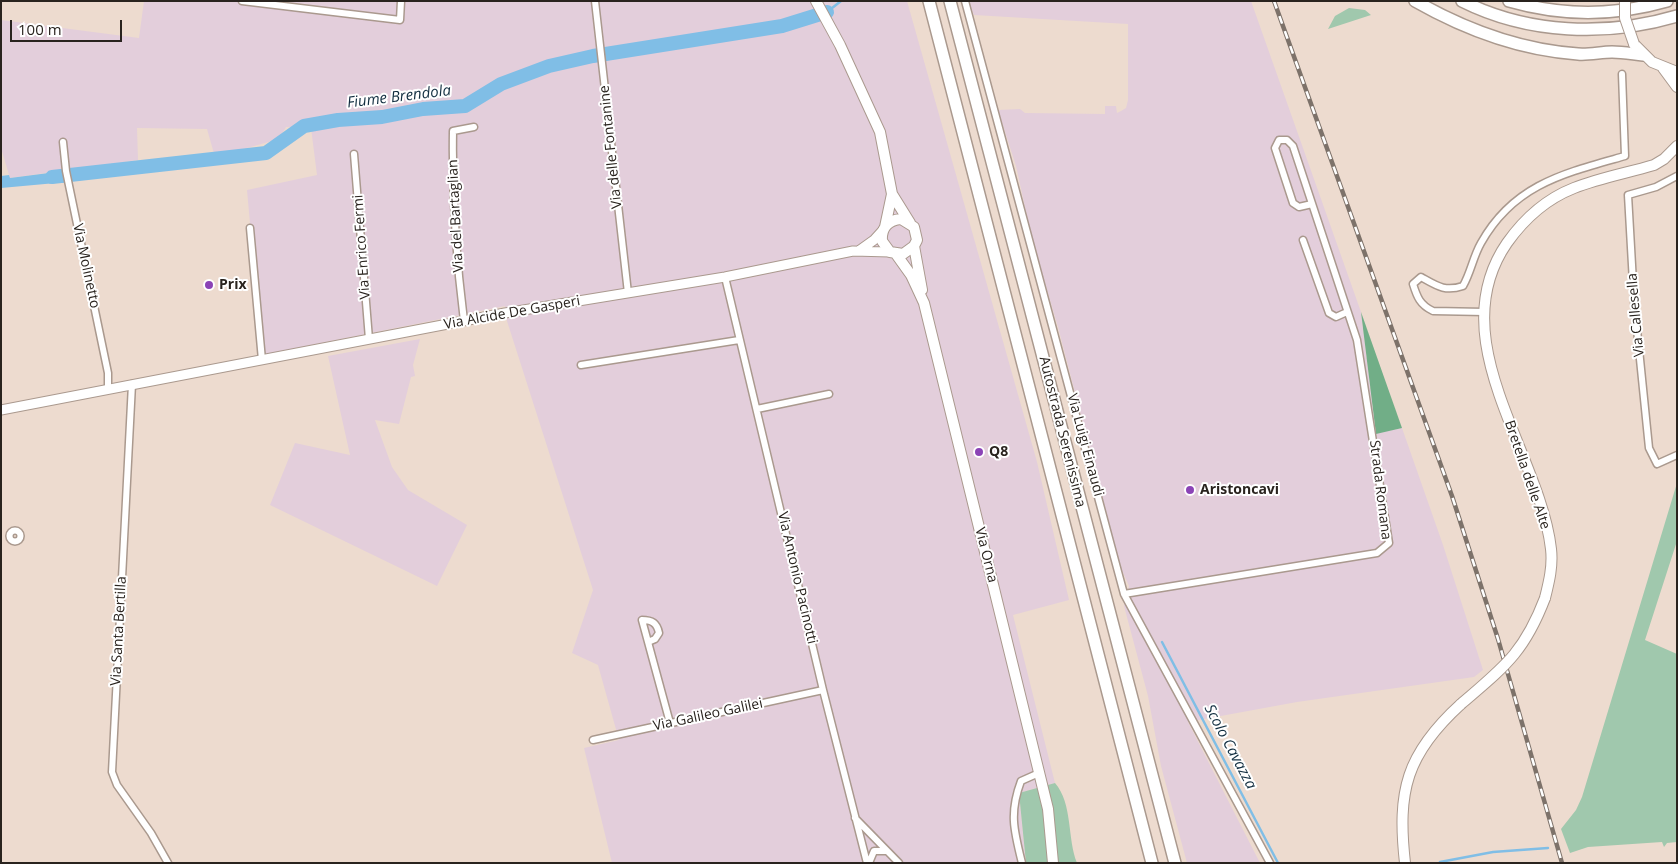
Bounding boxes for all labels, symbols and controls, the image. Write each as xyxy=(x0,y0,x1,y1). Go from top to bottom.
scale bar xyxy=(12,10,125,42)
text: 100 m xyxy=(18,19,62,39)
water label: Fiume Brendola xyxy=(346,82,452,112)
street label: Via delle Fontanine xyxy=(596,85,626,209)
street label: Via del Bartaglian xyxy=(445,159,467,273)
street label: Via Enrico Fermi xyxy=(350,194,374,300)
street label: Via Molinetto xyxy=(69,222,103,310)
street label: Via Callesella xyxy=(1624,272,1648,358)
place label: Prix xyxy=(219,277,247,293)
marker: Prix xyxy=(203,279,215,291)
street label: Via Alcide De Gasperi xyxy=(443,293,581,333)
street label: Autostrada Serenissima xyxy=(1035,355,1089,509)
street label: Via Luigi Einaudi xyxy=(1063,392,1107,498)
street label: Bretella delle Alte xyxy=(1500,418,1554,532)
street label: Strada Romana xyxy=(1366,439,1394,541)
place label: Q8 xyxy=(989,444,1008,460)
marker: Q8 xyxy=(973,446,985,458)
place label: Aristoncavi xyxy=(1200,482,1279,498)
marker: Aristoncavi xyxy=(1184,484,1196,496)
street label: Via Antonio Pacinotti xyxy=(774,510,820,646)
street label: Via Orna xyxy=(971,526,1001,584)
street label: Via Santa Bertilla xyxy=(108,576,130,686)
street label: Via Galileo Galilei xyxy=(652,695,764,735)
water label: Scolo Cavazza xyxy=(1200,702,1260,792)

